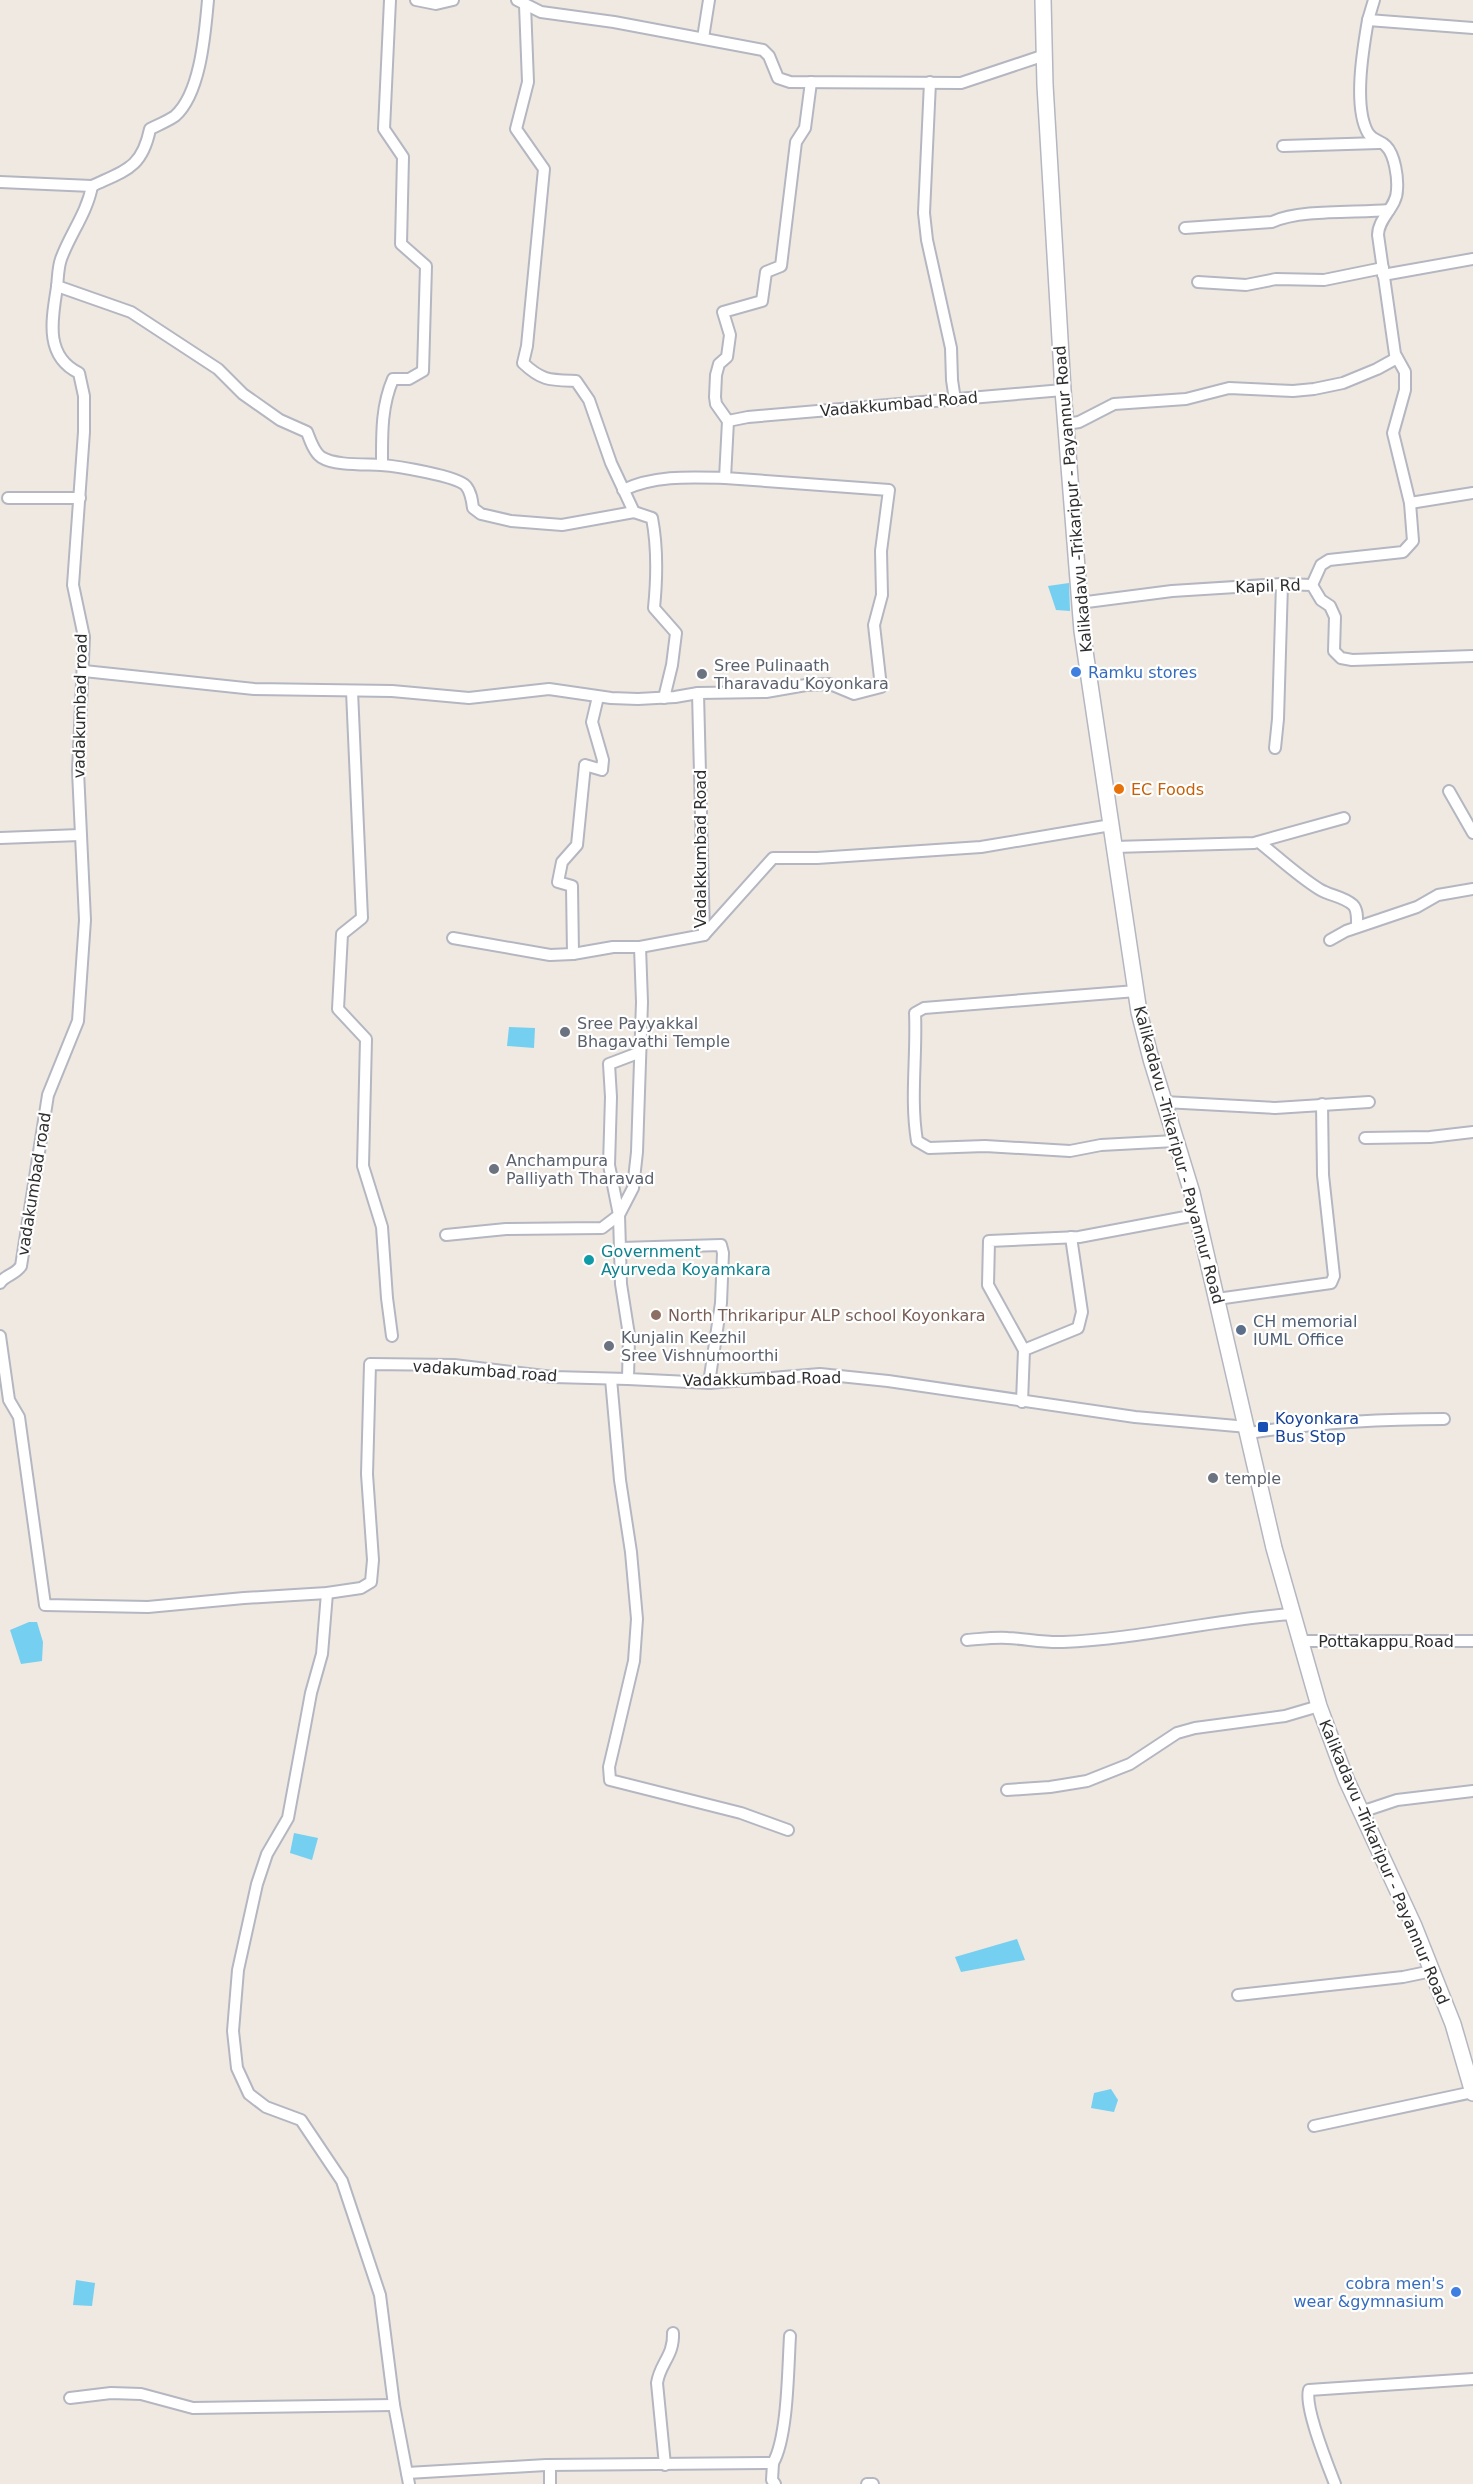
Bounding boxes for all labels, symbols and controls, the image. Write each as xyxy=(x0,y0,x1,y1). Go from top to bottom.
street label: Kalikadavu -Trikaripur - Payannur Road xyxy=(1050,345,1096,653)
street label: Vadakkumbad Road xyxy=(819,388,979,420)
street label: Kapil Rd xyxy=(1235,575,1301,597)
street label: vadakumbad road xyxy=(69,633,91,779)
place label: Sree Pulinaath Tharavadu Koyonkara xyxy=(713,656,889,693)
place label: Ramku stores xyxy=(1088,663,1197,682)
marker: Ramku stores xyxy=(1069,665,1083,679)
marker: Sree Pulinaath Tharavadu Koyonkara xyxy=(695,667,709,681)
street label: Vadakkumbad Road xyxy=(691,770,710,928)
place label: EC Foods xyxy=(1131,780,1204,799)
marker: EC Foods xyxy=(1112,782,1126,796)
street label: Kalikadavu -Trikaripur - Payannur Road xyxy=(1130,1004,1228,1306)
place label: Sree Payyakkal Bhagavathi Temple xyxy=(577,1014,730,1051)
marker: Sree Payyakkal Bhagavathi Temple xyxy=(558,1025,572,1039)
street label: vadakumbad road xyxy=(13,1111,55,1257)
place label: Anchampura Palliyath Tharavad xyxy=(506,1151,654,1188)
marker: Anchampura Palliyath Tharavad xyxy=(487,1162,501,1176)
place label: Government Ayurveda Koyamkara xyxy=(601,1242,771,1279)
marker: Government Ayurveda Koyamkara xyxy=(582,1253,596,1267)
place label: North Thrikaripur ALP school Koyonkara xyxy=(668,1306,986,1325)
marker: North Thrikaripur ALP school Koyonkara xyxy=(649,1308,663,1322)
place label: CH memorial IUML Office xyxy=(1253,1312,1357,1349)
marker: CH memorial IUML Office xyxy=(1234,1323,1248,1337)
place label: Kunjalin Keezhil Sree Vishnumoorthi xyxy=(621,1328,779,1365)
marker: Kunjalin Keezhil Sree Vishnumoorthi xyxy=(602,1339,616,1353)
street label: vadakumbad road xyxy=(412,1356,558,1386)
street label: Vadakkumbad Road xyxy=(683,1368,841,1390)
place label: Koyonkara Bus Stop xyxy=(1275,1409,1359,1446)
marker: Koyonkara Bus Stop xyxy=(1256,1420,1270,1434)
place label: temple xyxy=(1225,1469,1281,1488)
marker: temple xyxy=(1206,1471,1220,1485)
street label: Pottakappu Road xyxy=(1318,1632,1454,1651)
street label: Kalikadavu -Trikaripur - Payannur Road xyxy=(1315,1717,1453,2007)
place label: cobra men's wear &gymnasium xyxy=(1293,2274,1444,2311)
marker: cobra men's wear &gymnasium xyxy=(1449,2285,1463,2299)

